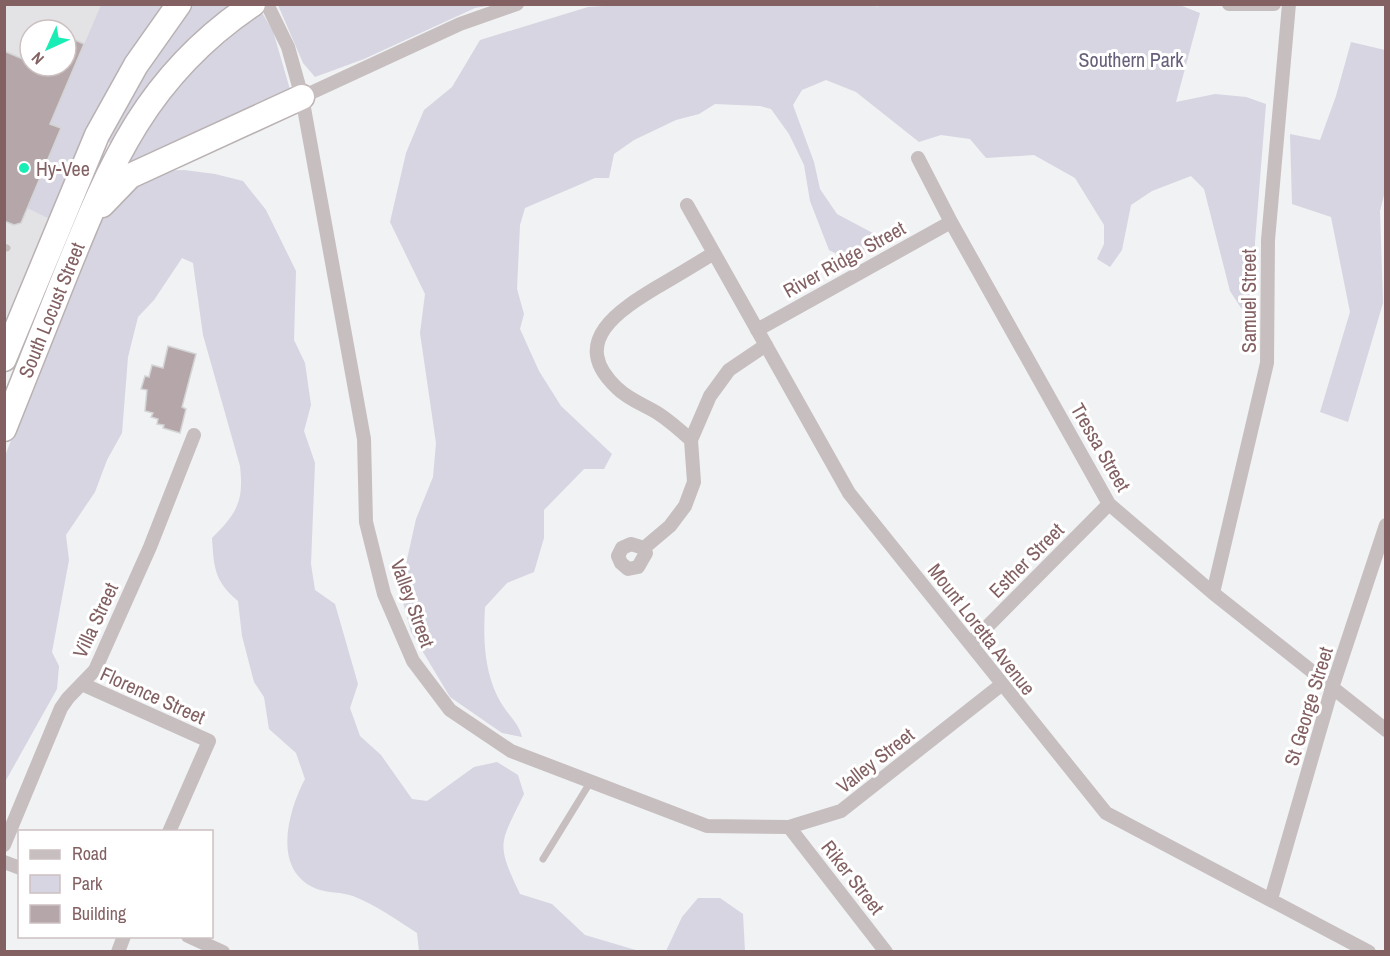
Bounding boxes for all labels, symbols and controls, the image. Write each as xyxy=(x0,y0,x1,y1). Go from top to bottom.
north arrow xyxy=(18,18,78,78)
park label: Southern Park xyxy=(1079,46,1184,73)
text: N xyxy=(26,47,49,70)
place label: Hy-Vee xyxy=(36,155,90,182)
marker: Hy-Vee xyxy=(17,161,31,175)
street label: River Ridge Street xyxy=(778,214,910,304)
street label: South Locust Street xyxy=(11,238,91,382)
street label: Samuel Street xyxy=(1235,249,1262,353)
street label: Tressa Street xyxy=(1065,398,1137,496)
street label: Esther Street xyxy=(983,516,1070,603)
street label: Valley Street xyxy=(385,555,442,651)
street label: Mount Loretta Avenue xyxy=(922,558,1042,700)
street label: Villa Street xyxy=(66,578,124,662)
street label: St George Street xyxy=(1277,643,1339,769)
street label: Florence Street xyxy=(96,660,210,730)
street label: Valley Street xyxy=(831,721,920,799)
legend xyxy=(18,830,213,938)
street label: Riker Street xyxy=(815,834,891,920)
text: Road xyxy=(72,841,107,866)
text: Park xyxy=(72,871,103,896)
text: Building xyxy=(72,901,127,926)

